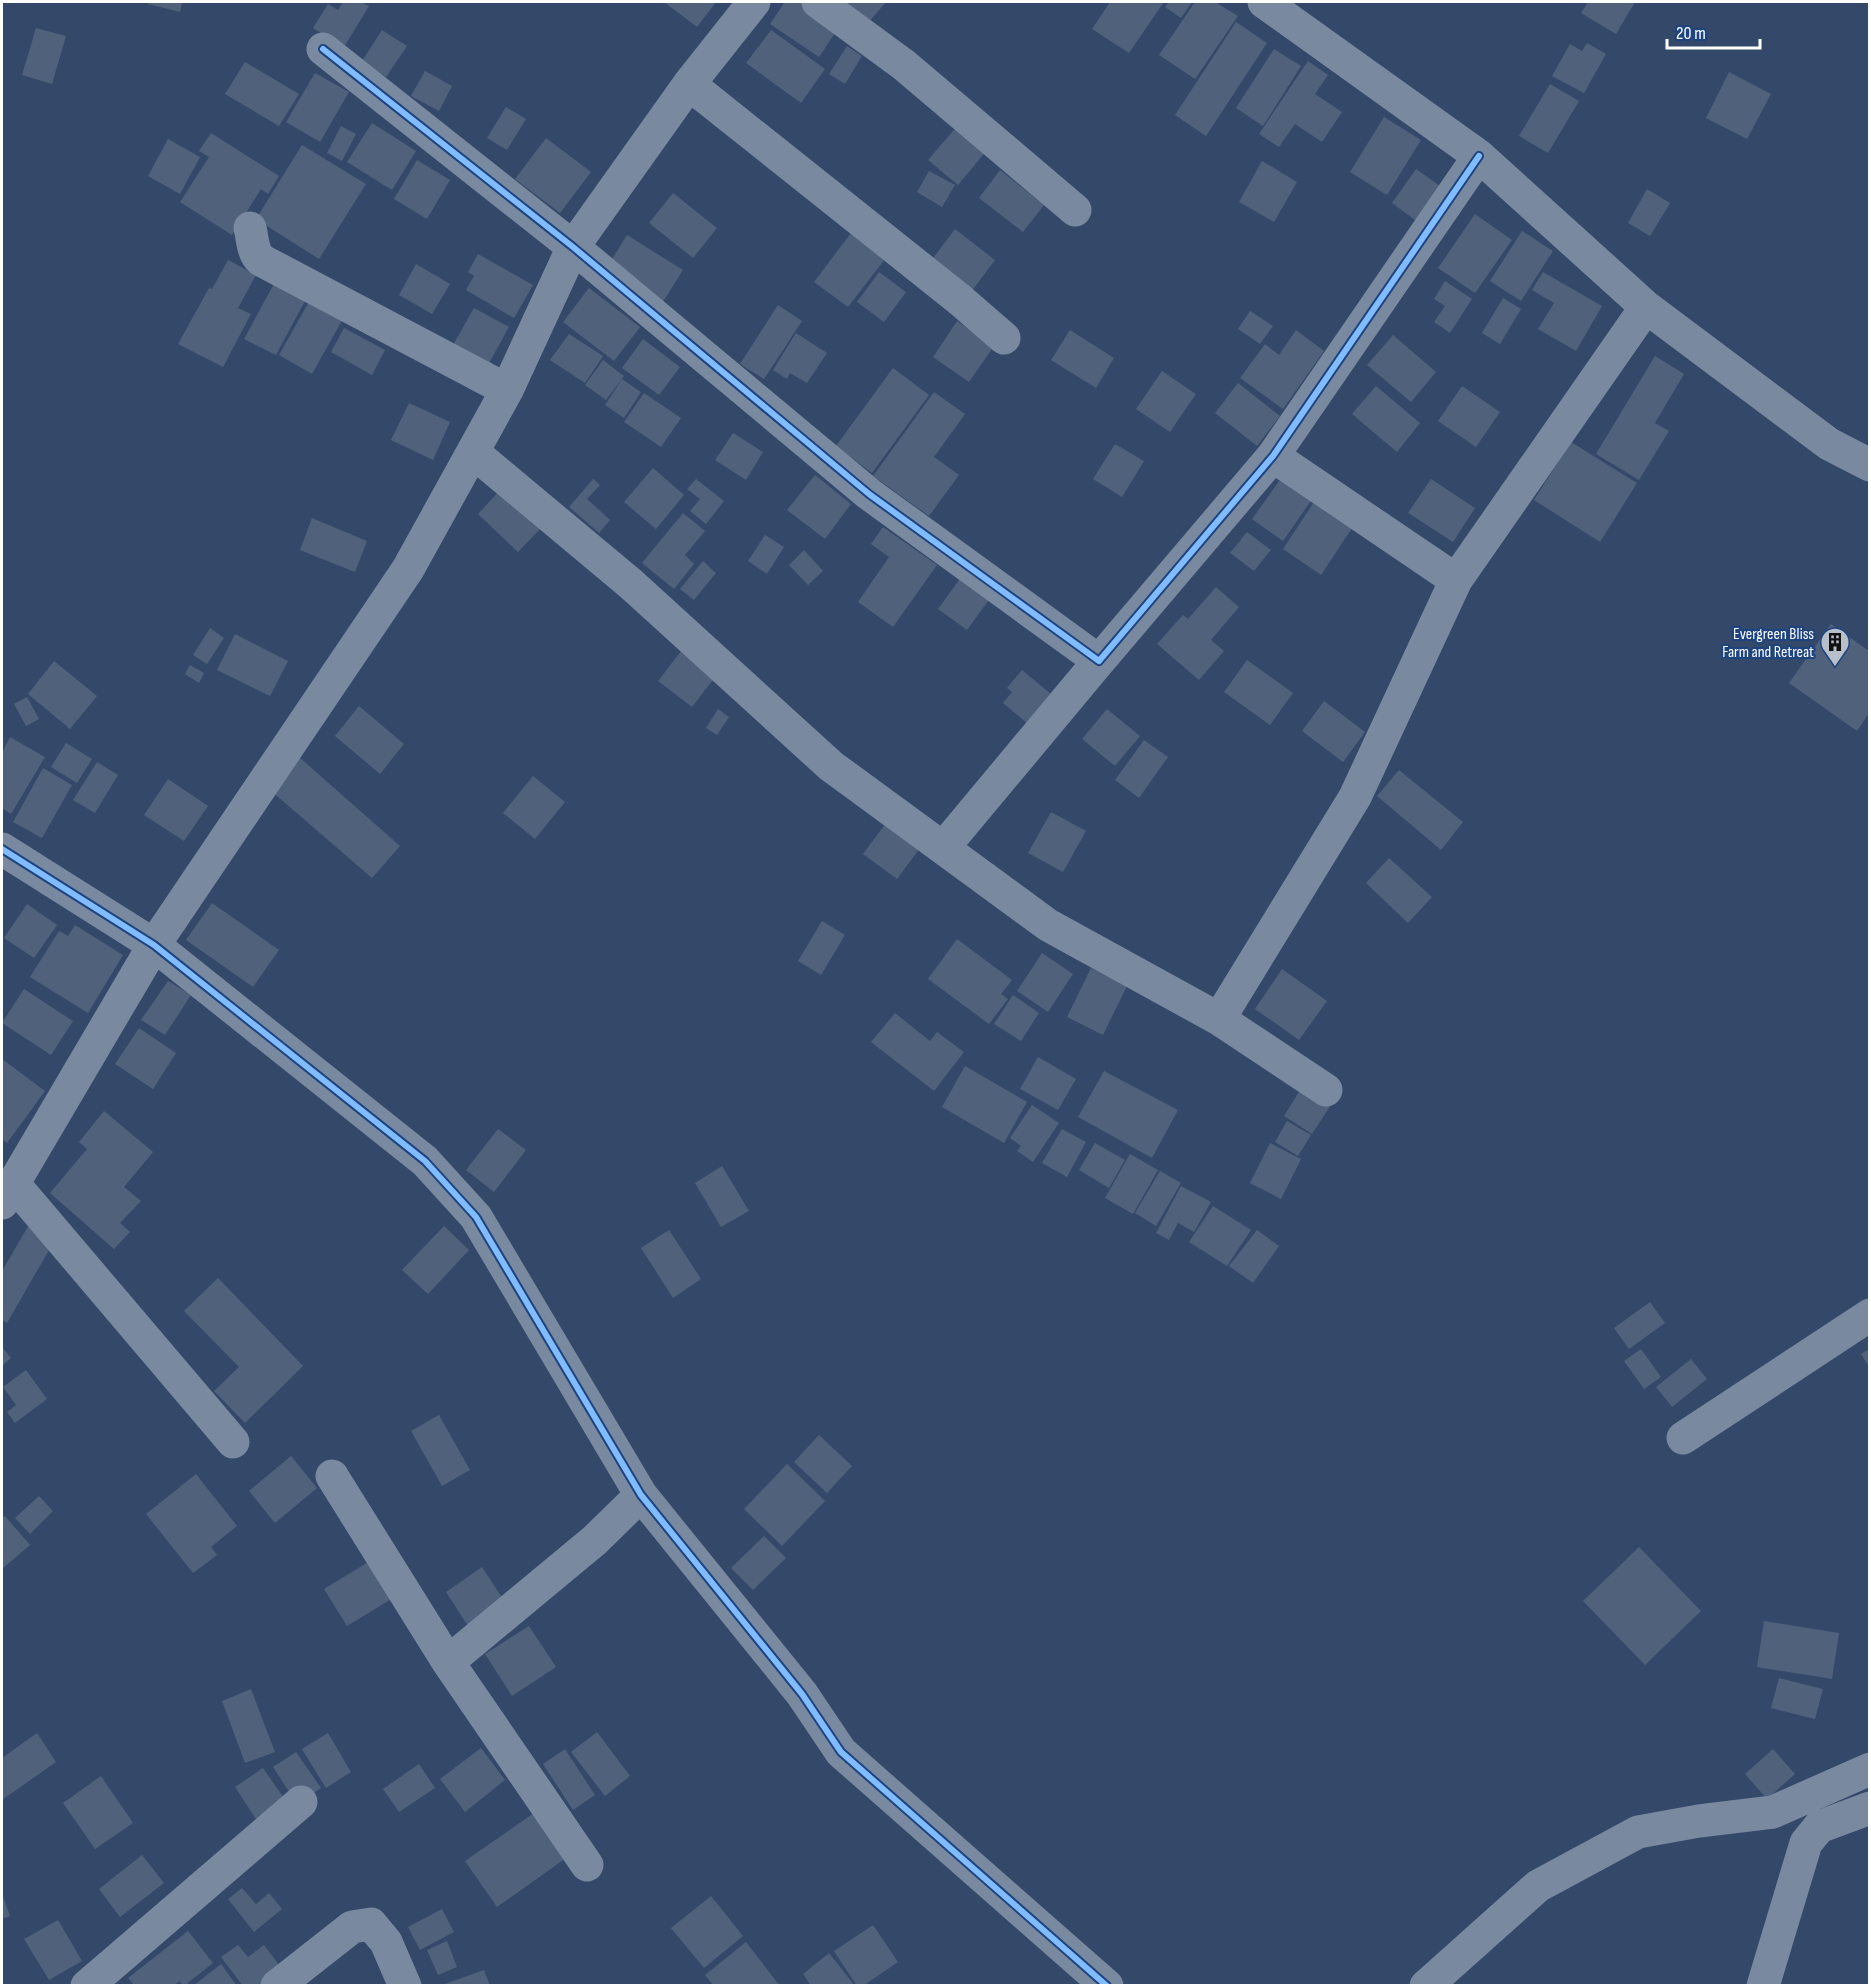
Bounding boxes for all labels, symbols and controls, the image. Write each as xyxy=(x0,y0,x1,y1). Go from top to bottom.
scale bar xyxy=(1667,12,1760,50)
text: 20 m xyxy=(1676,23,1706,44)
place label: Evergreen Bliss Farm and Retreat xyxy=(1722,625,1814,662)
building icon: Evergreen Bliss Farm and Retreat xyxy=(1819,626,1851,668)

